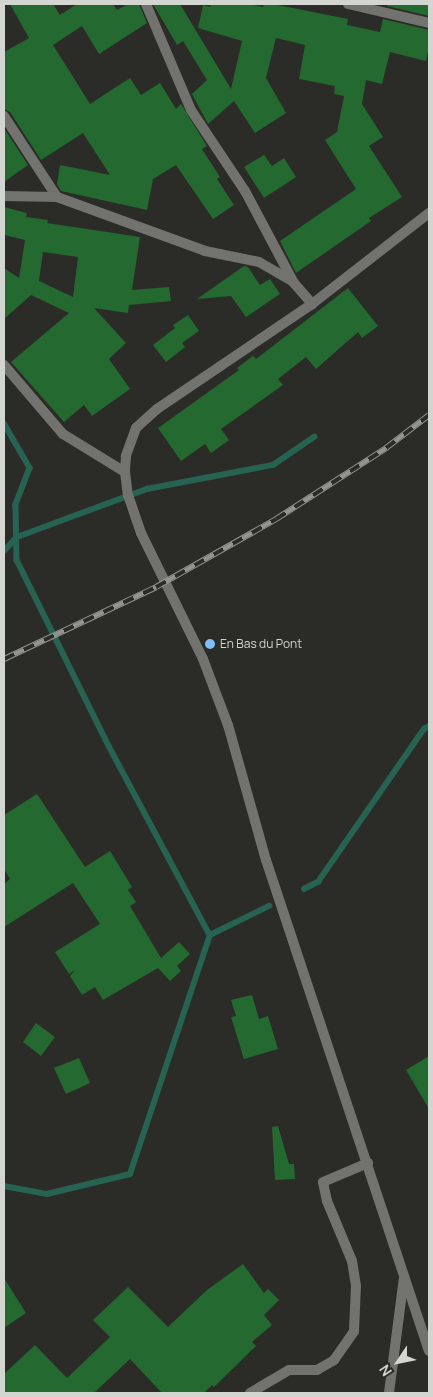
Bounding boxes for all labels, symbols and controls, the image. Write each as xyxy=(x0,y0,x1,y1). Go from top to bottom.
place label: En Bas du Pont xyxy=(220,637,302,651)
marker: En Bas du Pont xyxy=(204,638,216,650)
north arrow xyxy=(373,1337,423,1387)
text: N xyxy=(374,1361,396,1380)

